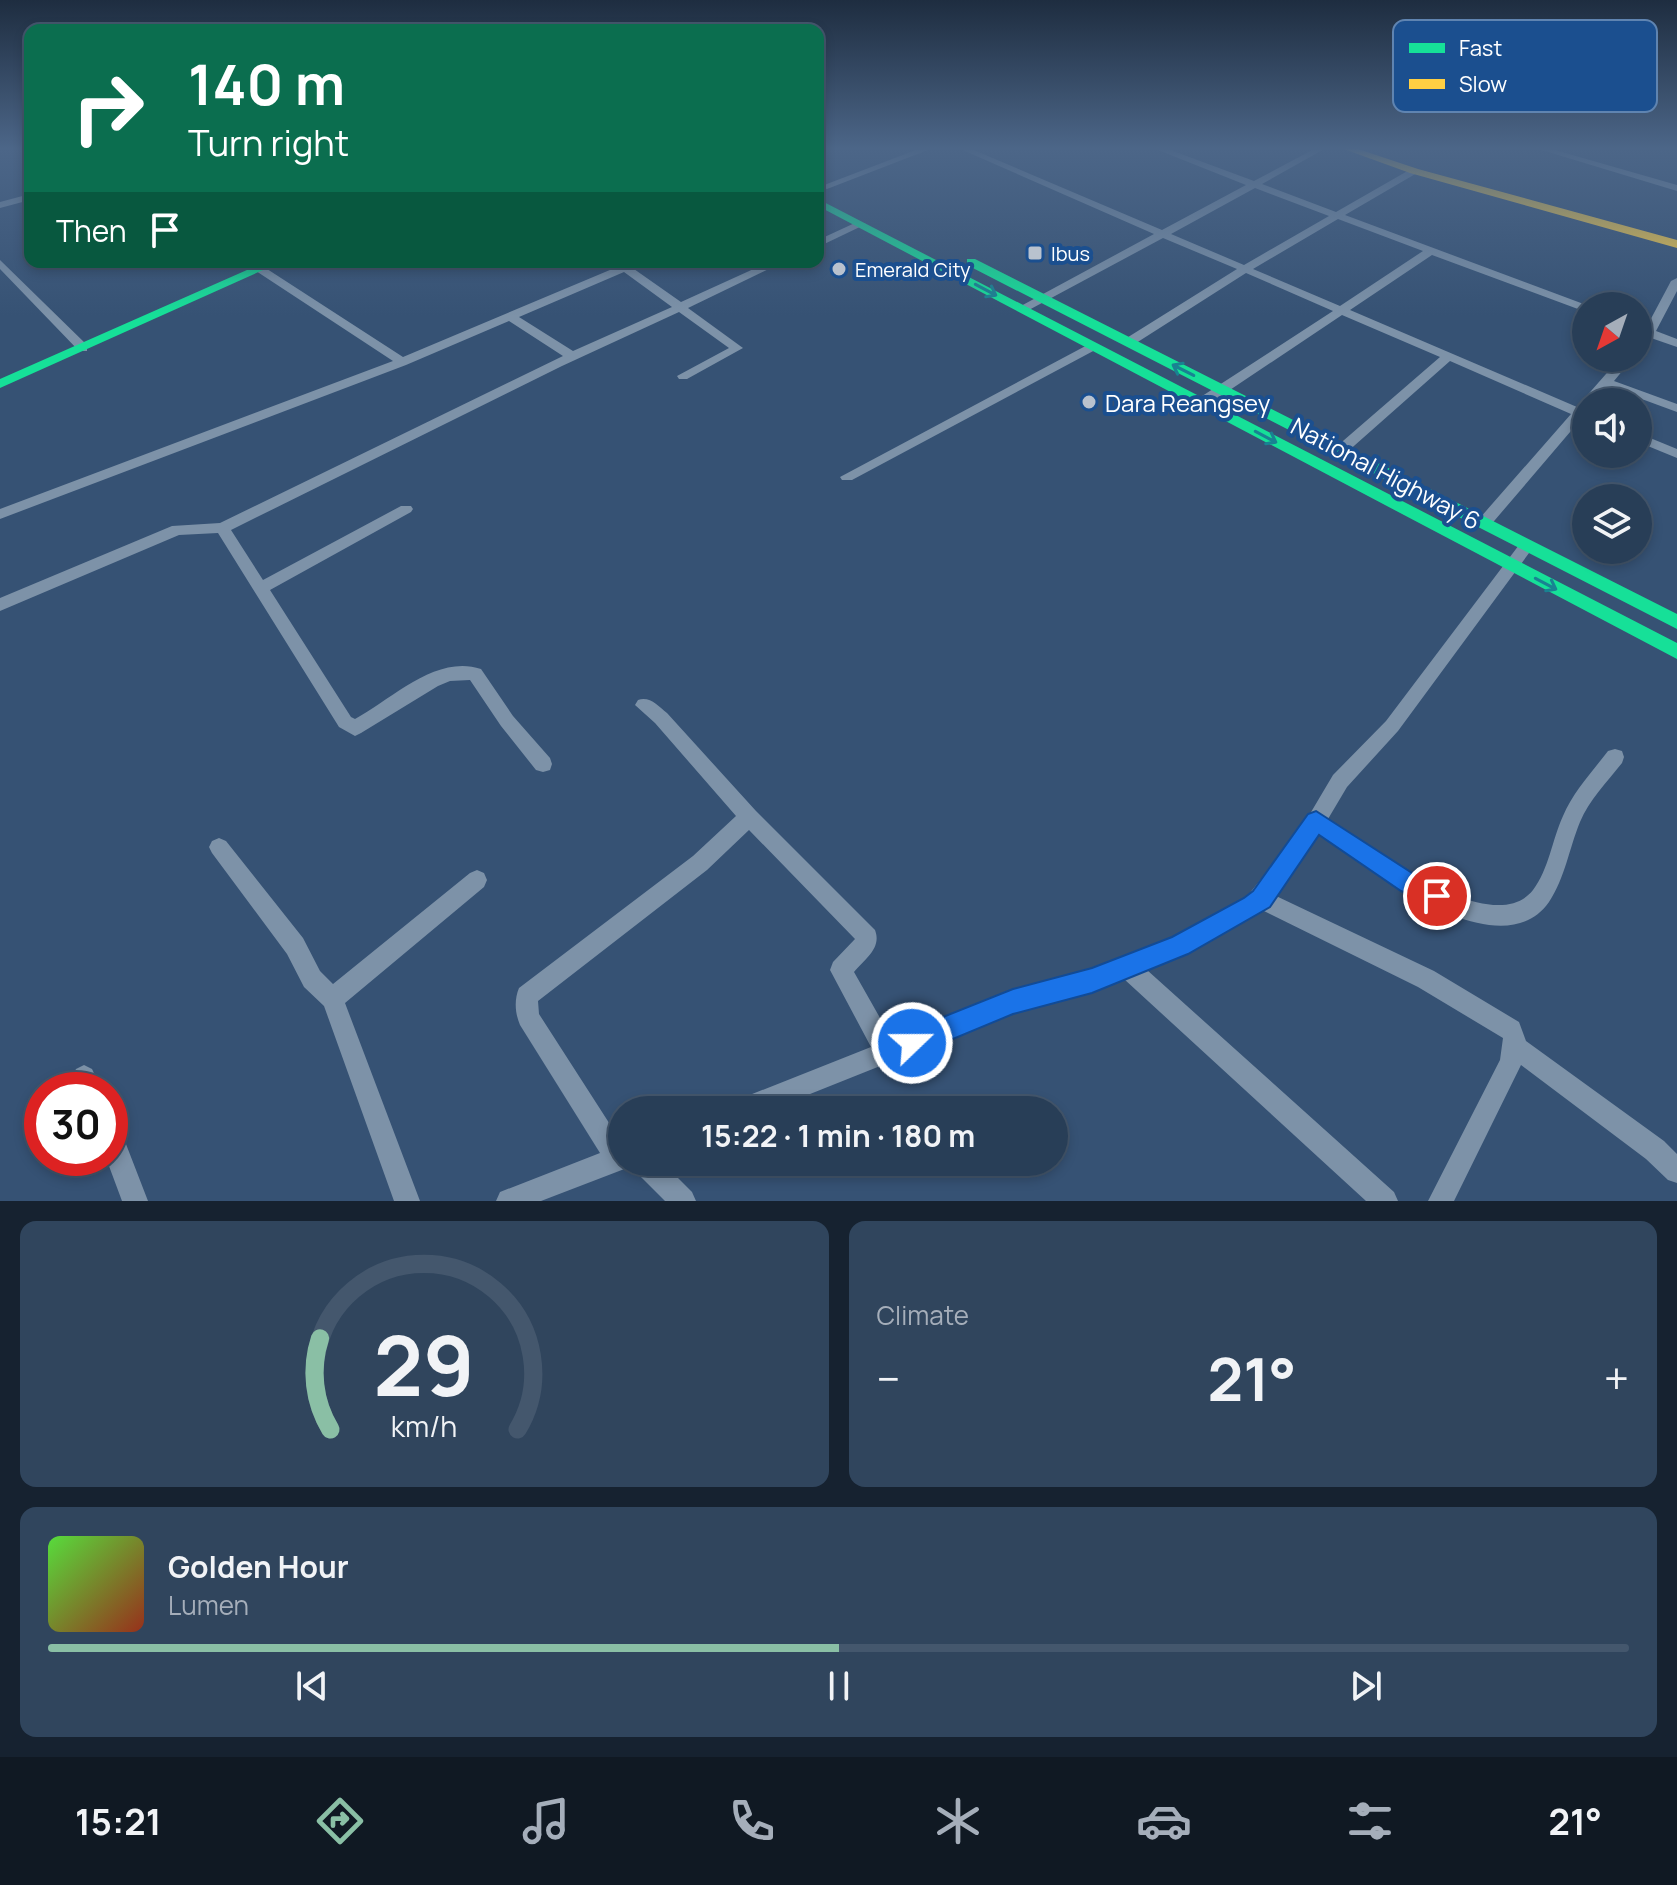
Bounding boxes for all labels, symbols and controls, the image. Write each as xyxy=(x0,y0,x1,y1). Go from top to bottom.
legend xyxy=(1393,20,1657,112)
text: Fast xyxy=(1459,33,1502,63)
text: 140 m xyxy=(188,45,345,122)
icon: right xyxy=(56,56,160,160)
text: Slow xyxy=(1459,69,1507,99)
text: Turn right xyxy=(188,118,349,167)
icon: arrive xyxy=(143,208,187,252)
text: Then xyxy=(56,210,127,251)
place label: Ibus xyxy=(1051,240,1090,267)
marker: Ibus xyxy=(1026,244,1044,262)
place label: Emerald City xyxy=(855,256,971,283)
marker: Emerald City xyxy=(830,260,848,278)
one-way arrow xyxy=(974,282,998,298)
north arrow xyxy=(1572,292,1652,372)
map controls xyxy=(1572,292,1652,564)
one-way arrow xyxy=(1172,362,1196,377)
place label: Dara Reangsey xyxy=(1105,386,1271,419)
button: sound xyxy=(1572,388,1652,468)
marker: Dara Reangsey xyxy=(1080,393,1098,411)
street label: National Highway 6 xyxy=(1285,409,1487,537)
one-way arrow xyxy=(1254,429,1278,445)
button: layers xyxy=(1572,484,1652,564)
one-way arrow xyxy=(1534,576,1557,592)
pin xyxy=(1403,862,1471,930)
icon: arrive xyxy=(1415,874,1459,918)
position arrow xyxy=(870,1001,954,1085)
speed limit sign: 30 xyxy=(24,1072,128,1176)
text: 15:22 · 1 min · 180 m xyxy=(701,1115,975,1156)
text: Climate xyxy=(877,1297,969,1333)
text: 29 xyxy=(374,1307,475,1421)
text: 21° xyxy=(1207,1337,1296,1419)
text: − xyxy=(877,1348,900,1408)
text: + xyxy=(1604,1348,1629,1408)
text: km/h xyxy=(391,1407,457,1446)
text: Golden Hour xyxy=(168,1546,349,1587)
text: Lumen xyxy=(168,1587,249,1623)
icon: previous xyxy=(290,1664,334,1708)
icon: pause xyxy=(817,1664,861,1708)
icon: next xyxy=(1344,1664,1388,1708)
icon: directions xyxy=(312,1793,368,1849)
icon: music xyxy=(518,1793,574,1849)
icon: phone xyxy=(724,1793,780,1849)
icon: climate xyxy=(930,1793,986,1849)
icon: car xyxy=(1136,1793,1192,1849)
icon: filters xyxy=(1342,1793,1398,1849)
text: 15:21 xyxy=(75,1797,161,1846)
text: 21° xyxy=(1548,1797,1602,1846)

